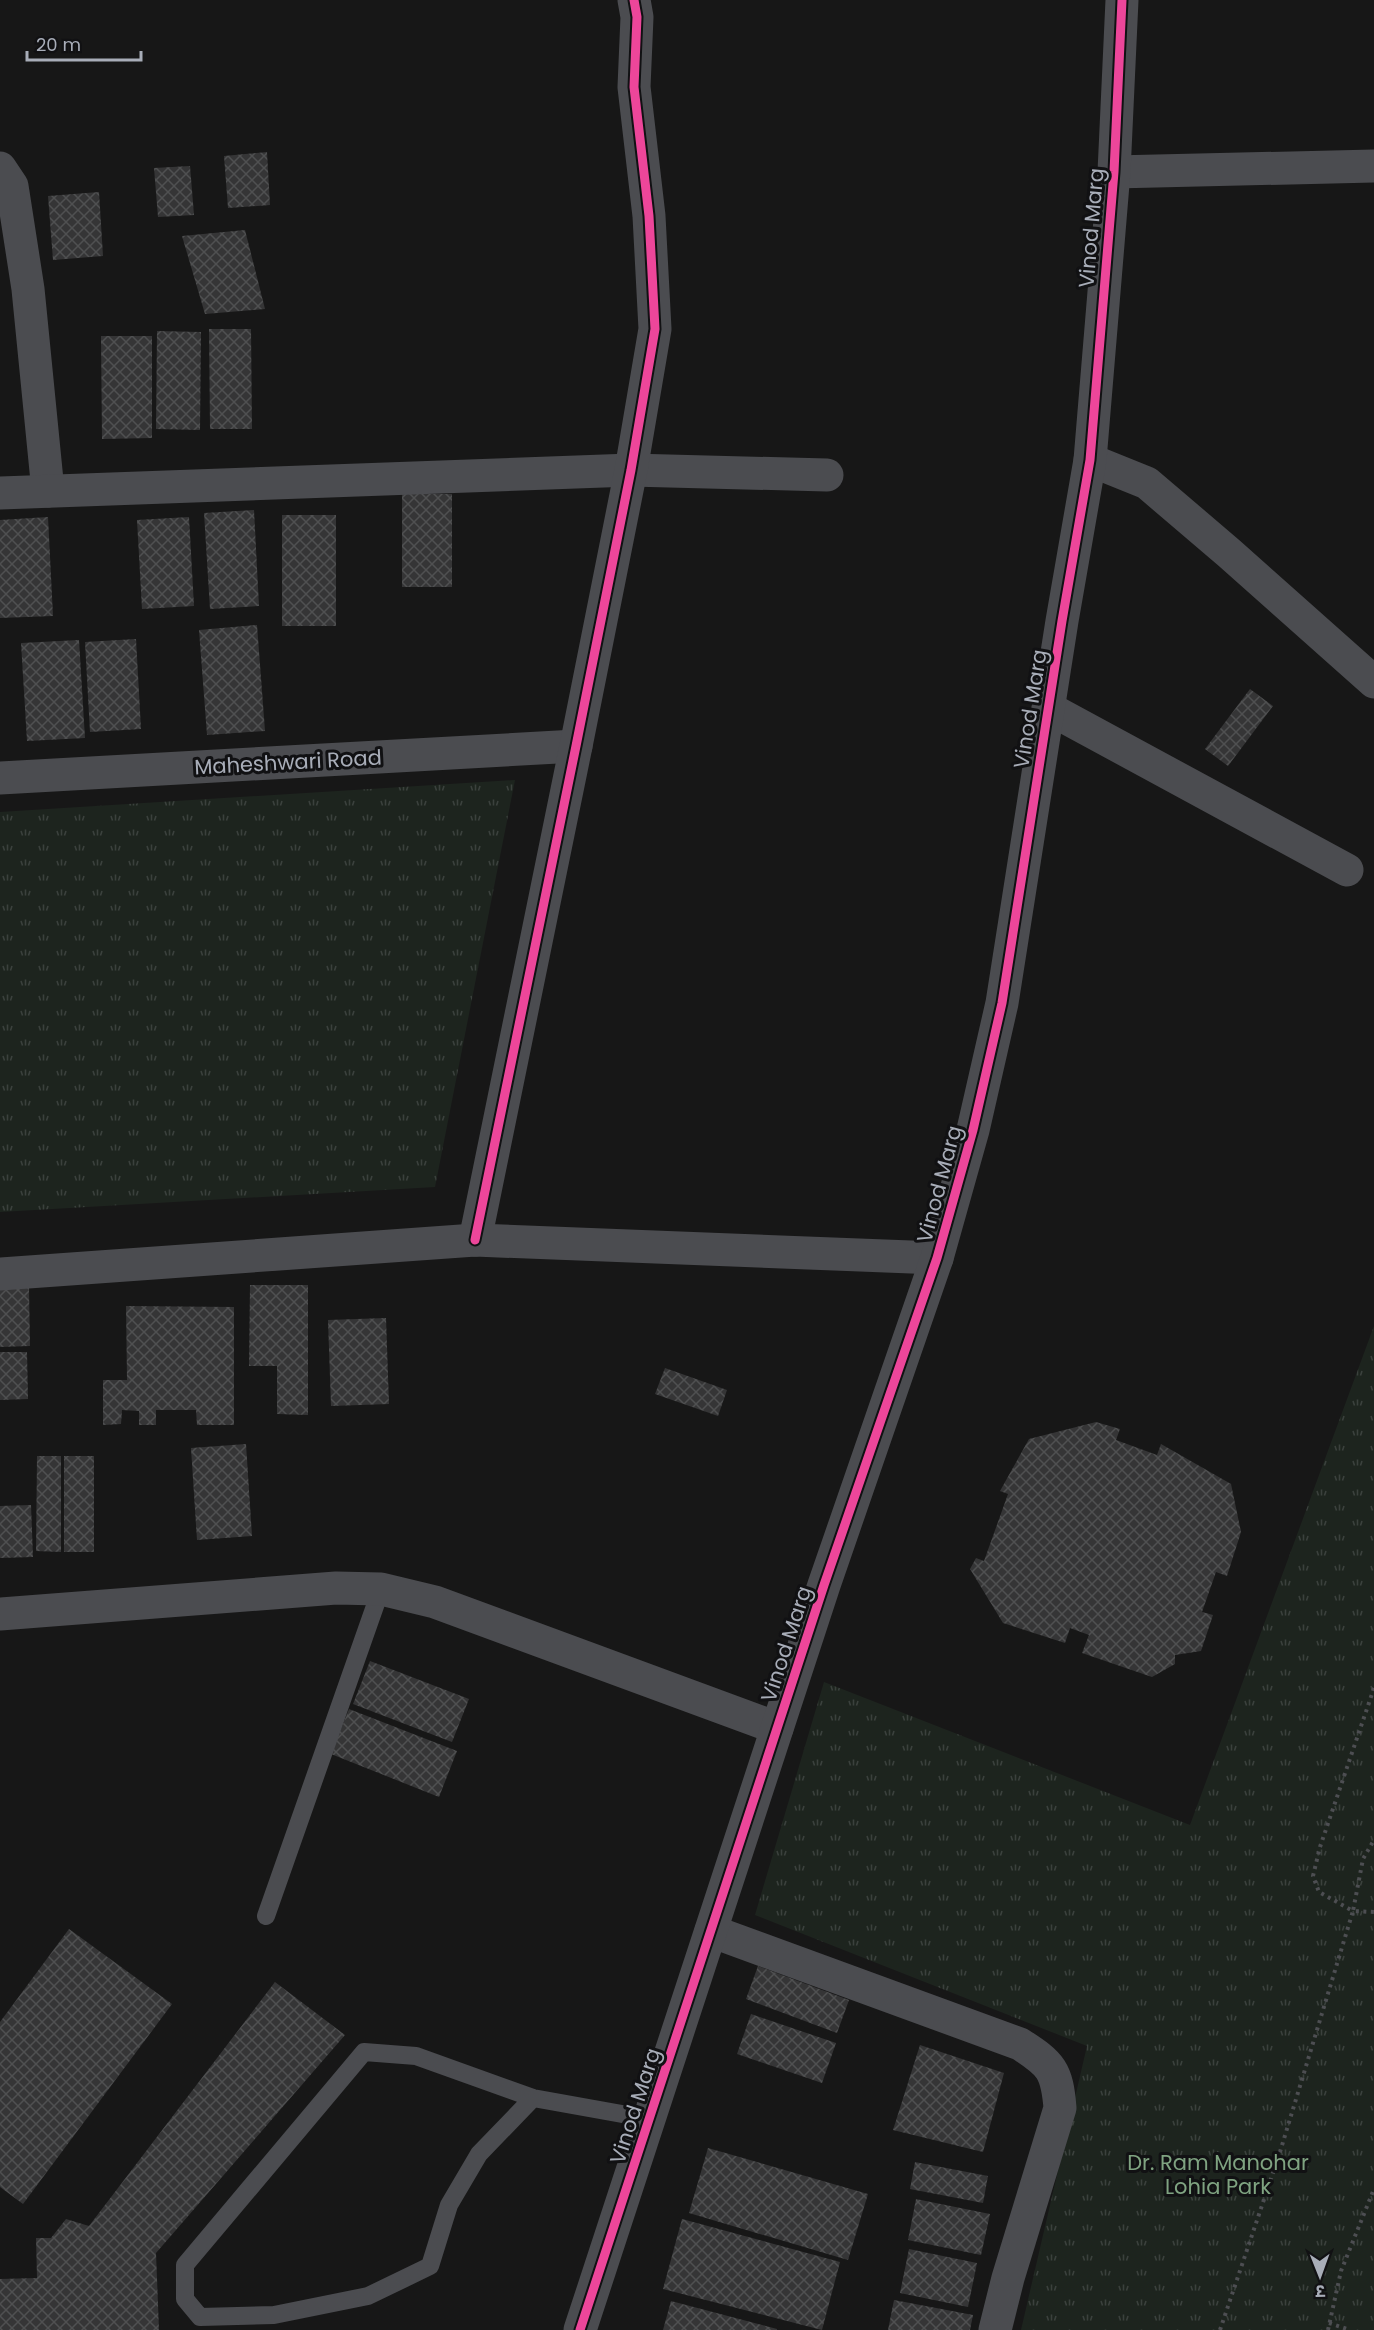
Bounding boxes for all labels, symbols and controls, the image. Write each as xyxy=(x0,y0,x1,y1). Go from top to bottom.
scale bar xyxy=(27,24,141,62)
text: 20 m xyxy=(36,32,81,57)
street label: Vinod Marg xyxy=(1071,167,1111,289)
street label: Vinod Marg xyxy=(1006,647,1054,771)
street label: Maheshwari Road xyxy=(193,743,383,781)
street label: Vinod Marg xyxy=(909,1122,969,1246)
street label: Vinod Marg xyxy=(754,1582,818,1706)
street label: Vinod Marg xyxy=(603,2044,667,2168)
park label: Dr. Ram Manohar Lohia Park xyxy=(1127,2148,1309,2201)
north arrow xyxy=(1290,2246,1350,2306)
text: उ xyxy=(1315,2279,1326,2302)

